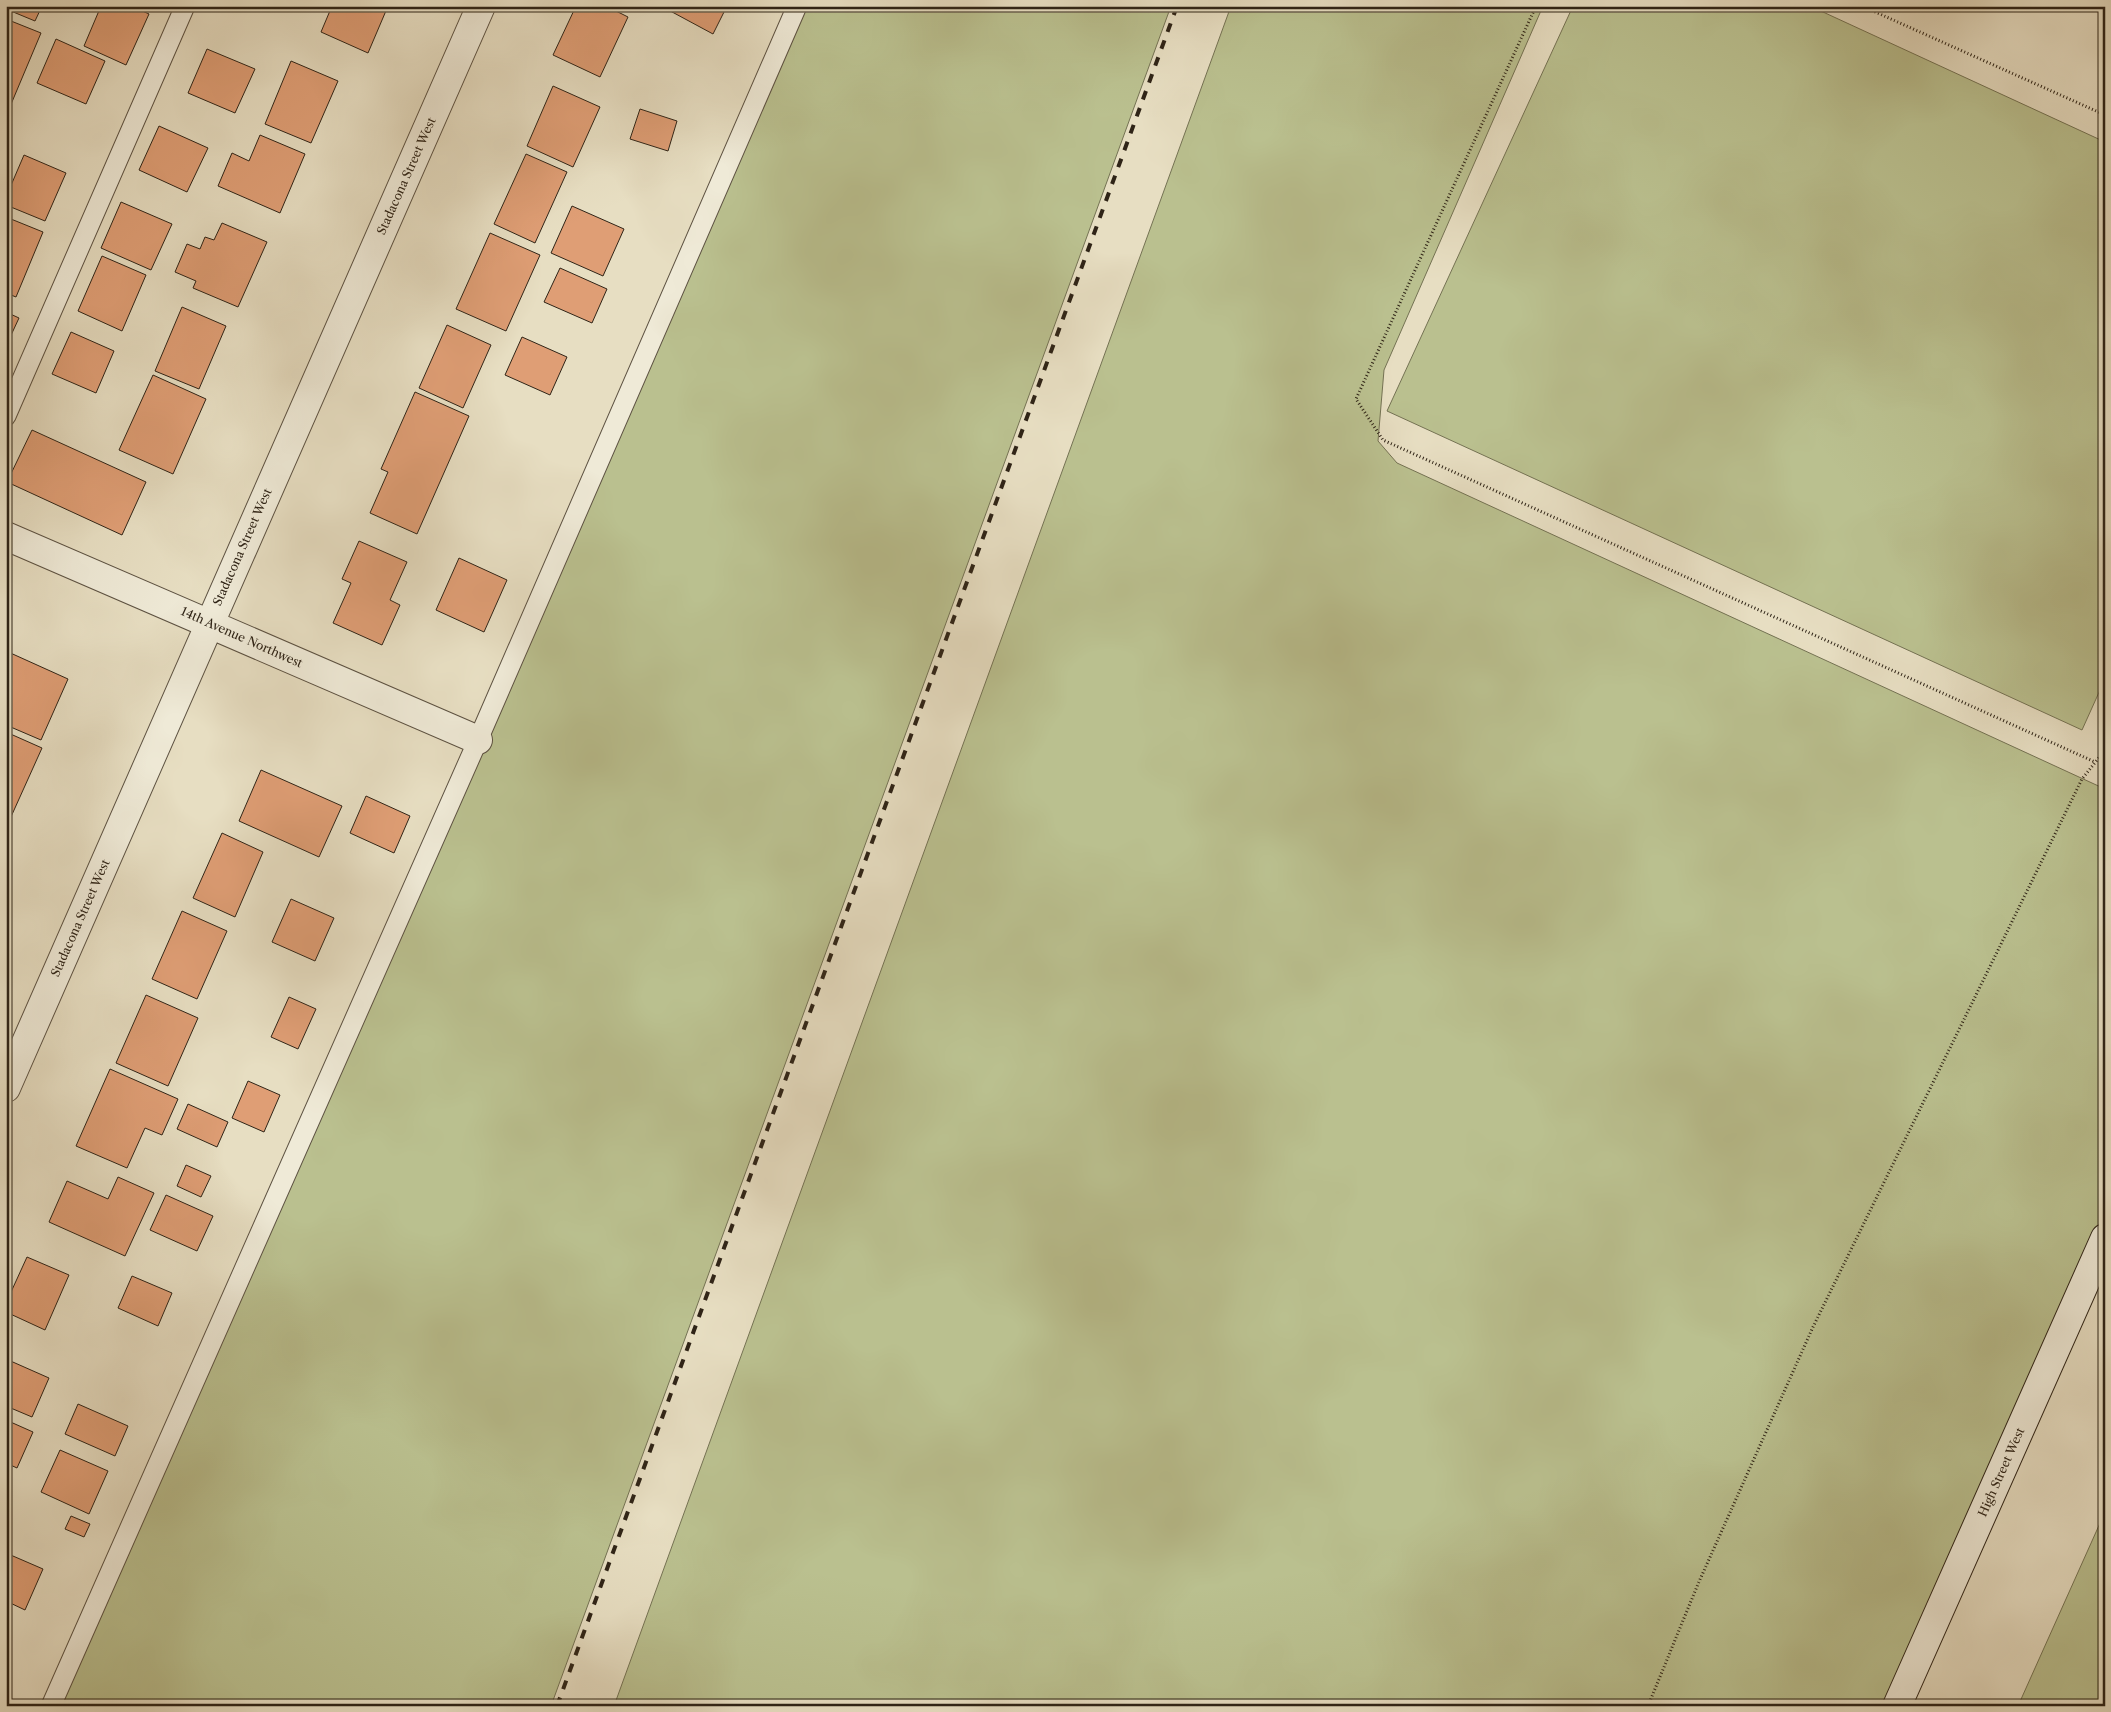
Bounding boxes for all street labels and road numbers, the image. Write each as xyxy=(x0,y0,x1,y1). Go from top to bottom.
street label: Stadacona Street West xyxy=(373,114,439,237)
street label: Stadacona Street West xyxy=(209,485,275,608)
street label: 14th Avenue Northwest xyxy=(179,603,306,671)
street label: Stadacona Street West xyxy=(47,856,113,979)
street label: High Street West xyxy=(1975,1424,2028,1519)

